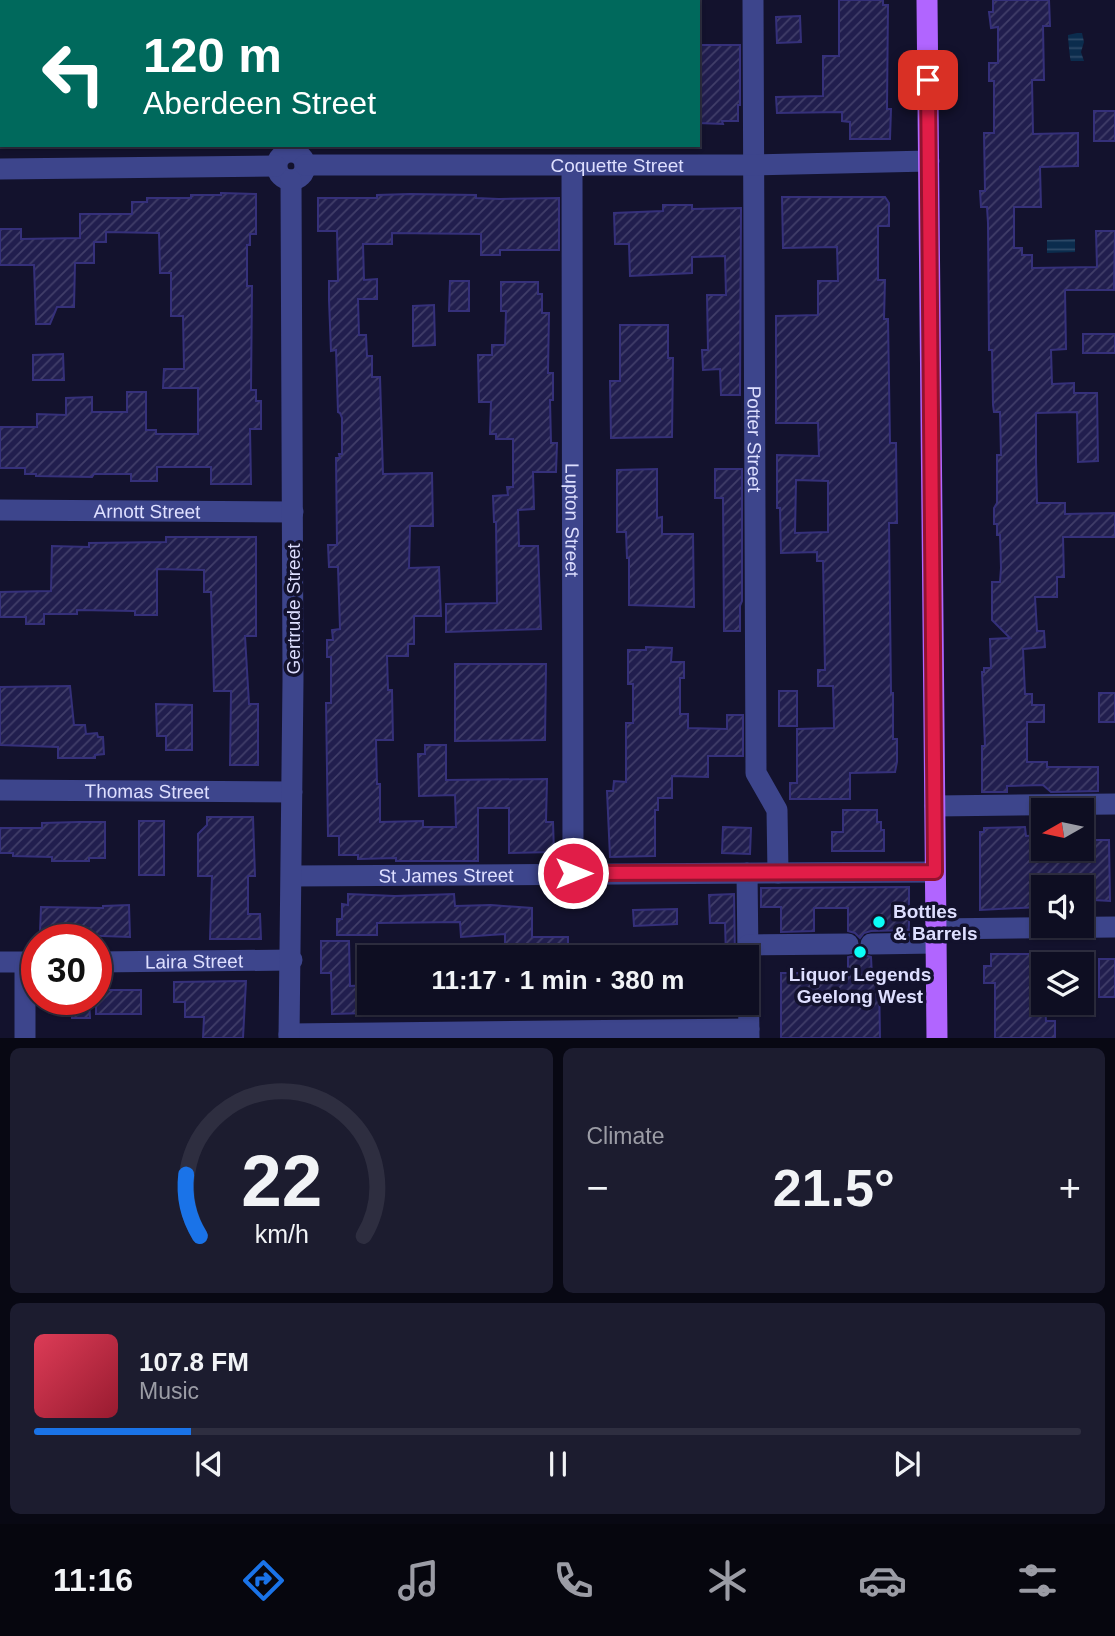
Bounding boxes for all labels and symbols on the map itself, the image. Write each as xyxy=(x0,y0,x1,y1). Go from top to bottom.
pin xyxy=(898,50,958,110)
street label: Coquette Street xyxy=(550,155,684,176)
street label: Potter Street xyxy=(744,386,765,493)
street label: Lupton Street xyxy=(562,463,583,578)
street label: Arnott Street xyxy=(94,500,201,522)
street label: Gertrude Street xyxy=(283,543,304,674)
street label: Thomas Street xyxy=(85,780,210,802)
north arrow xyxy=(1031,798,1094,861)
position arrow xyxy=(536,836,610,910)
street label: St James Street xyxy=(378,864,514,886)
place label: Bottles & Barrels xyxy=(893,901,978,944)
marker: Bottles & Barrels xyxy=(871,914,887,930)
speed limit sign: 30 xyxy=(21,924,112,1015)
marker: Liquor Legends Geelong West xyxy=(852,944,868,960)
street label: Laira Street xyxy=(145,950,244,972)
place label: Liquor Legends Geelong West xyxy=(789,964,931,1007)

